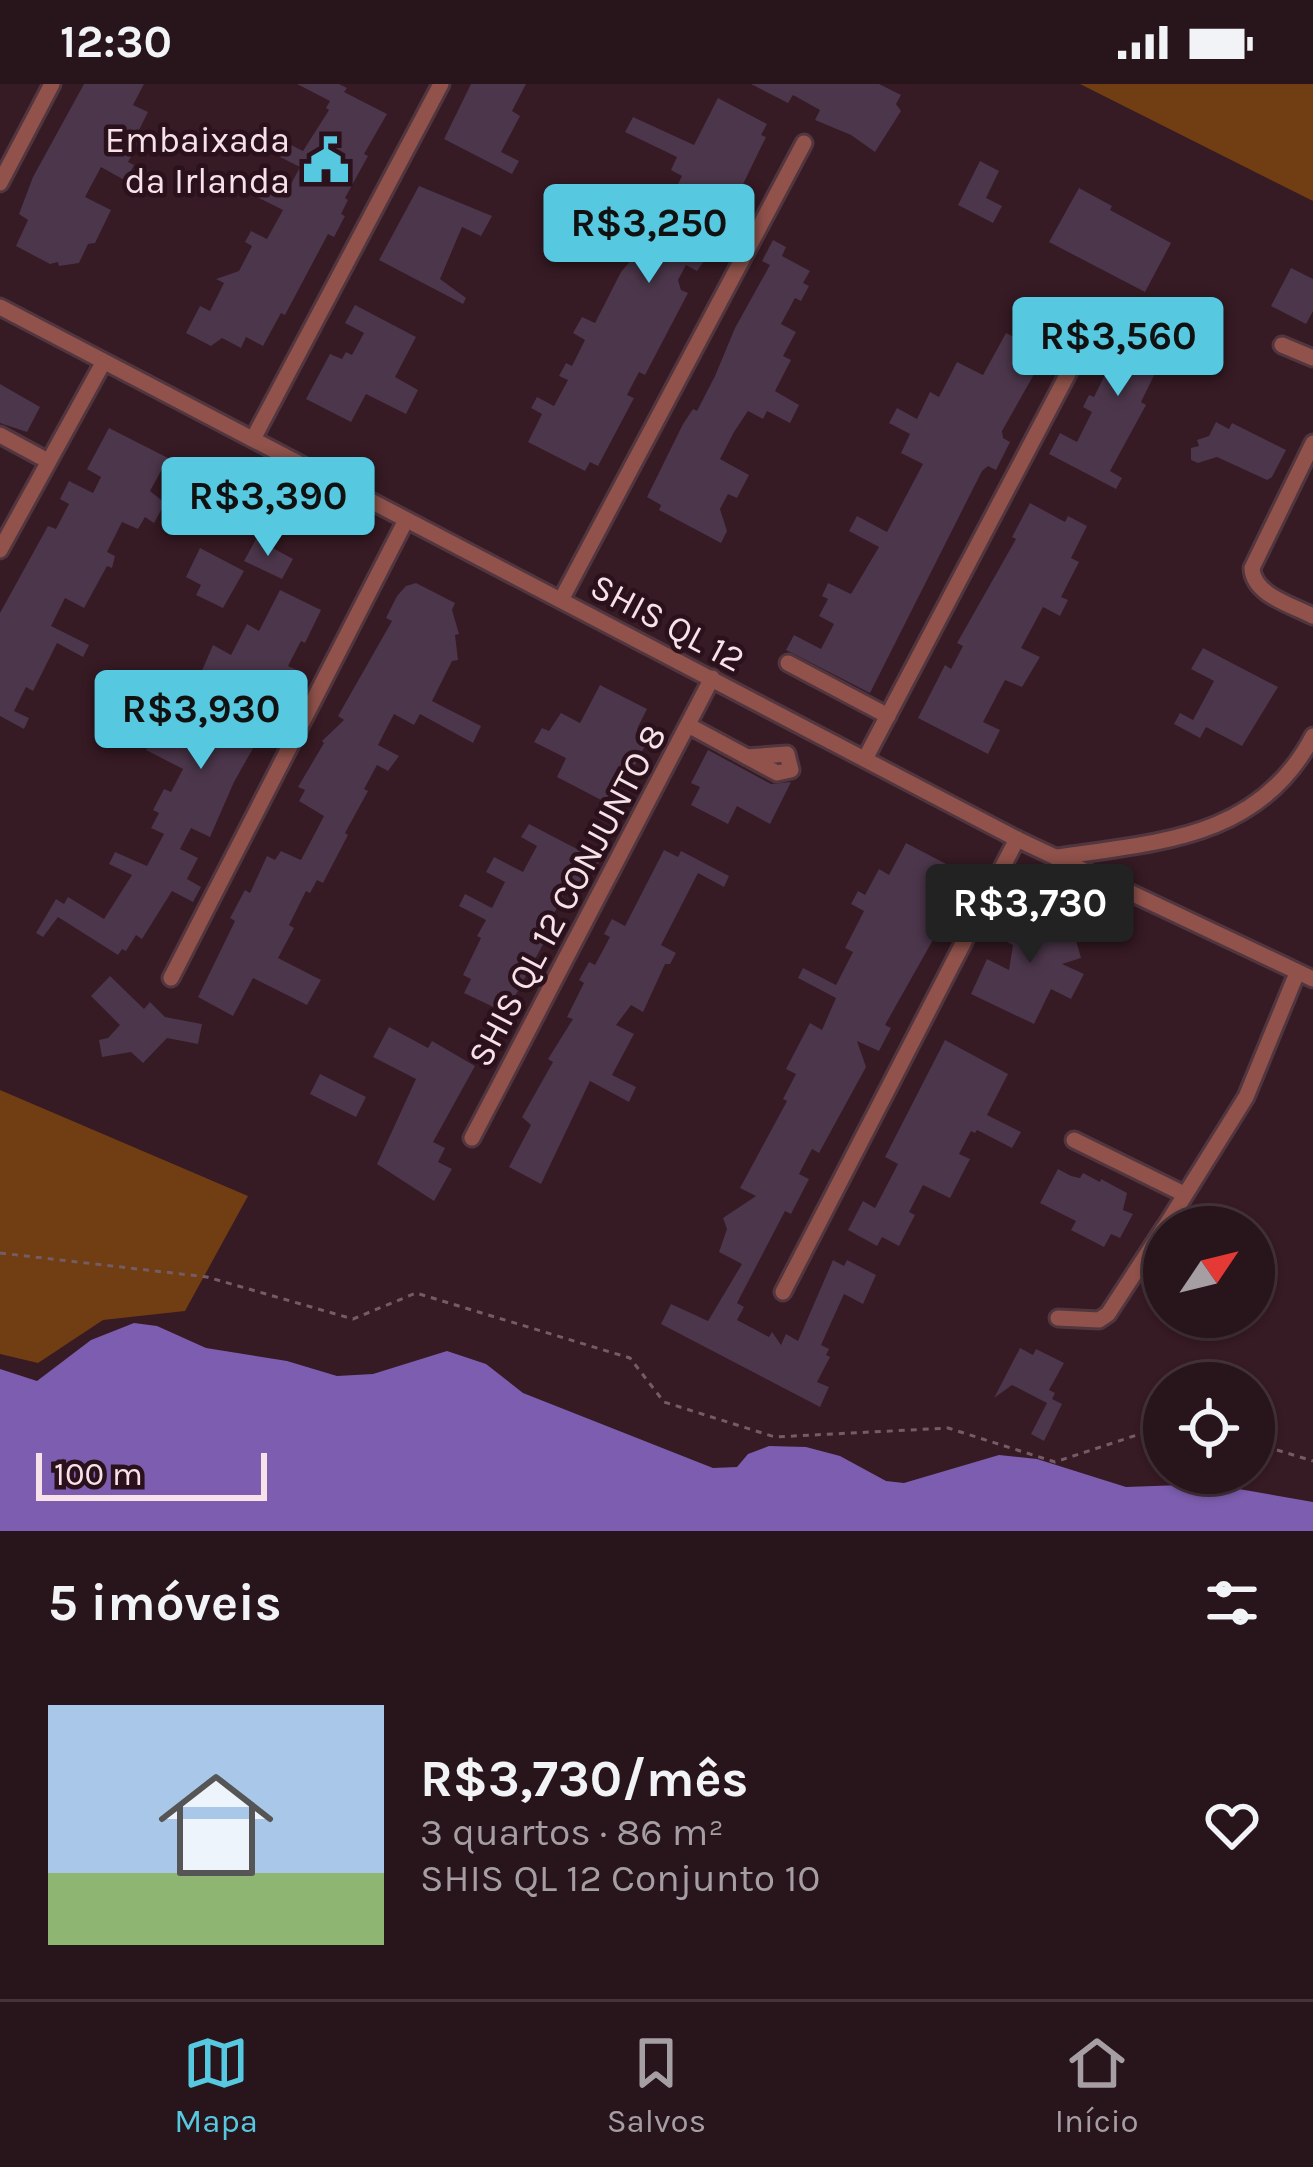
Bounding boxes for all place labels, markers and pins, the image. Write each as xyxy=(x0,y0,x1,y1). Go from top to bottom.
place label: Embaixada da Irlanda xyxy=(105,119,290,202)
public building icon: Embaixada da Irlanda xyxy=(301,135,351,185)
pin: R$3,250 xyxy=(538,184,760,286)
pin: R$3,560 xyxy=(1007,297,1229,399)
pin: R$3,390 xyxy=(157,457,379,559)
pin: R$3,930 xyxy=(90,670,312,772)
pin: R$3,730 xyxy=(919,864,1141,966)

